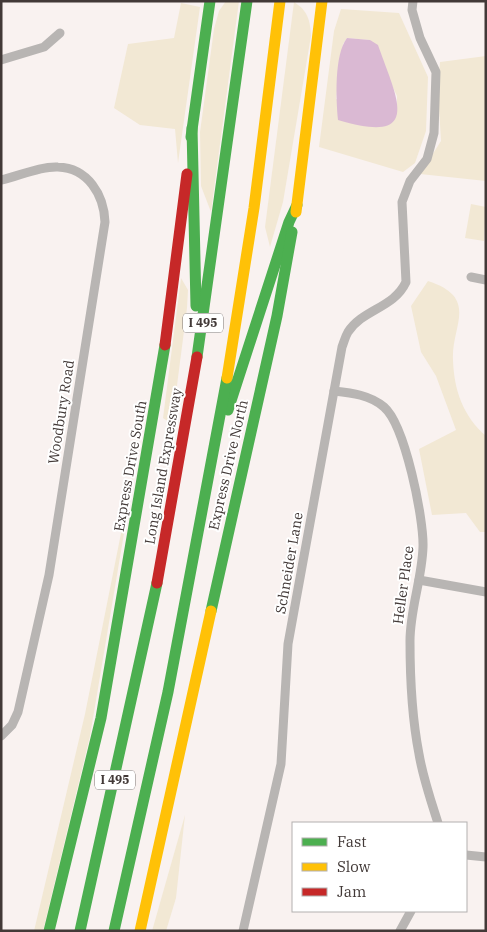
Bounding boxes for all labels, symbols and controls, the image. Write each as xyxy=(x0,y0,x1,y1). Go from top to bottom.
road number: I 495 xyxy=(183,314,223,332)
street label: Woodbury Road xyxy=(44,358,78,465)
street label: Long Island Expressway xyxy=(140,386,186,546)
street label: Express Drive North xyxy=(204,398,252,532)
street label: Express Drive South xyxy=(110,399,150,533)
street label: Schneider Lane xyxy=(271,511,307,615)
street label: Heller Place xyxy=(389,545,417,625)
road number: I 495 xyxy=(95,770,135,790)
legend xyxy=(292,822,467,912)
text: Fast xyxy=(337,832,367,851)
text: Slow xyxy=(337,857,371,876)
text: Jam xyxy=(337,882,366,901)

